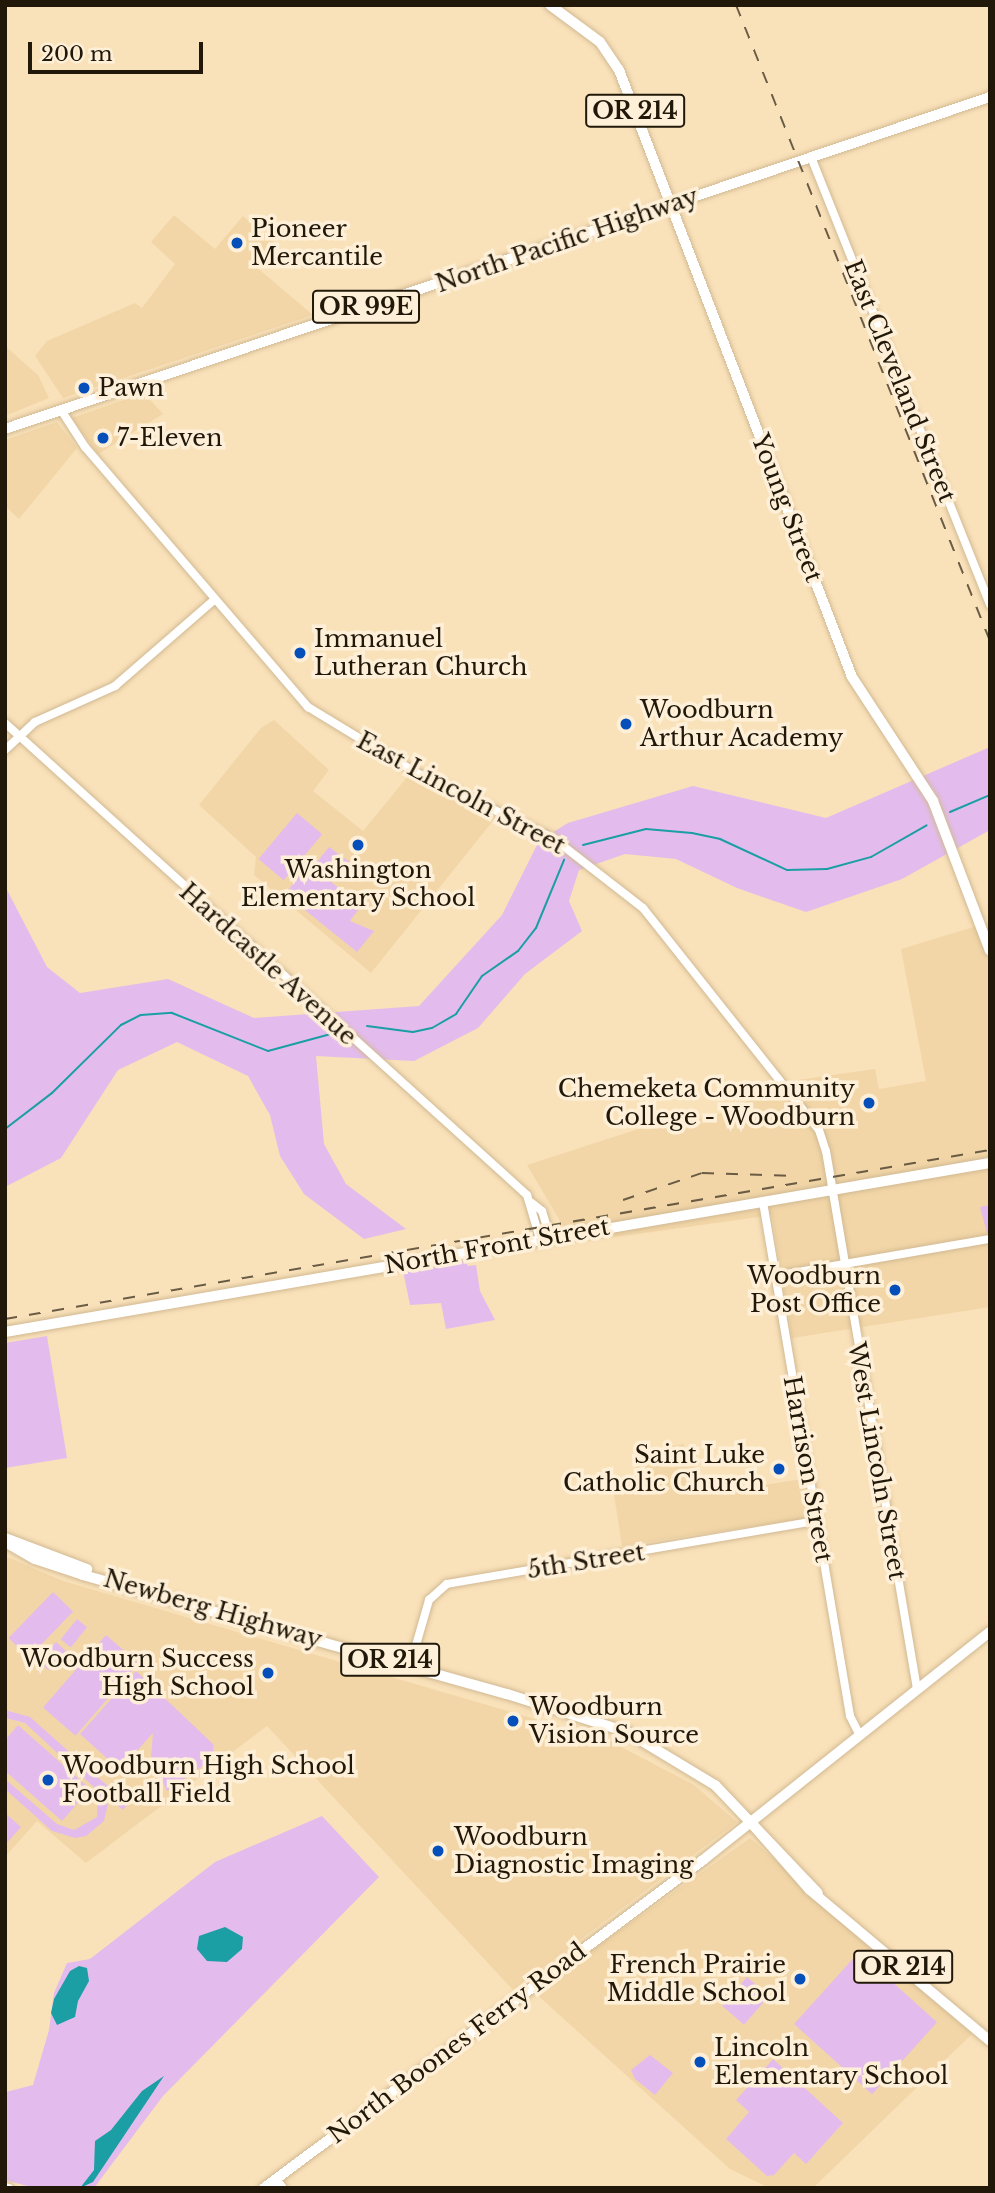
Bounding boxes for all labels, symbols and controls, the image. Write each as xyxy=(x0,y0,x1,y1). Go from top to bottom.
scale bar xyxy=(32,28,206,72)
text: 200 m xyxy=(41,41,112,67)
road number: OR 214 xyxy=(584,92,686,130)
street label: North Pacific Highway xyxy=(432,182,702,298)
place label: Pioneer Mercantile xyxy=(251,215,383,271)
marker: Pioneer Mercantile xyxy=(229,235,245,251)
street label: East Cleveland Street xyxy=(838,256,962,506)
road number: OR 99E xyxy=(310,288,422,326)
place label: Pawn xyxy=(98,374,164,402)
marker: Pawn xyxy=(76,380,92,396)
place label: 7-Eleven xyxy=(117,424,223,452)
marker: 7-Eleven xyxy=(95,430,111,446)
street label: Young Street xyxy=(745,430,829,586)
place label: Immanuel Lutheran Church xyxy=(314,625,527,681)
marker: Immanuel Lutheran Church xyxy=(292,645,308,661)
place label: Woodburn Arthur Academy xyxy=(640,696,845,752)
marker: Woodburn Arthur Academy xyxy=(618,716,634,732)
street label: East Lincoln Street xyxy=(352,726,570,860)
marker: Washington Elementary School xyxy=(350,837,366,853)
place label: Washington Elementary School xyxy=(240,856,476,912)
street label: Hardcastle Avenue xyxy=(173,877,363,1051)
place label: Chemeketa Community College - Woodburn xyxy=(557,1075,855,1131)
marker: Chemeketa Community College - Woodburn xyxy=(861,1095,877,1111)
street label: North Front Street xyxy=(382,1212,612,1280)
place label: Woodburn Post Office xyxy=(747,1262,881,1318)
marker: Woodburn Post Office xyxy=(887,1282,903,1298)
street label: West Lincoln Street xyxy=(842,1340,912,1582)
street label: Harrison Street xyxy=(777,1374,839,1564)
place label: Saint Luke Catholic Church xyxy=(563,1441,765,1497)
marker: Saint Luke Catholic Church xyxy=(771,1461,787,1477)
street label: 5th Street xyxy=(525,1538,647,1584)
street label: Newberg Highway xyxy=(100,1564,326,1654)
road number: OR 214 xyxy=(339,1640,441,1680)
place label: Woodburn Success High School xyxy=(21,1645,254,1701)
marker: Woodburn Success High School xyxy=(260,1665,276,1681)
place label: Woodburn Vision Source xyxy=(529,1693,699,1749)
marker: Woodburn Vision Source xyxy=(503,1711,523,1731)
place label: Woodburn High School Football Field xyxy=(62,1752,355,1808)
marker: Woodburn High School Football Field xyxy=(40,1772,56,1788)
place label: Woodburn Diagnostic Imaging xyxy=(454,1823,694,1879)
marker: Woodburn Diagnostic Imaging xyxy=(428,1841,448,1861)
street label: North Boones Ferry Road xyxy=(322,1936,592,2150)
road number: OR 214 xyxy=(852,1948,954,1986)
place label: French Prairie Middle School xyxy=(607,1951,786,2007)
marker: French Prairie Middle School xyxy=(792,1971,808,1987)
place label: Lincoln Elementary School xyxy=(714,2034,949,2090)
marker: Lincoln Elementary School xyxy=(692,2054,708,2070)

